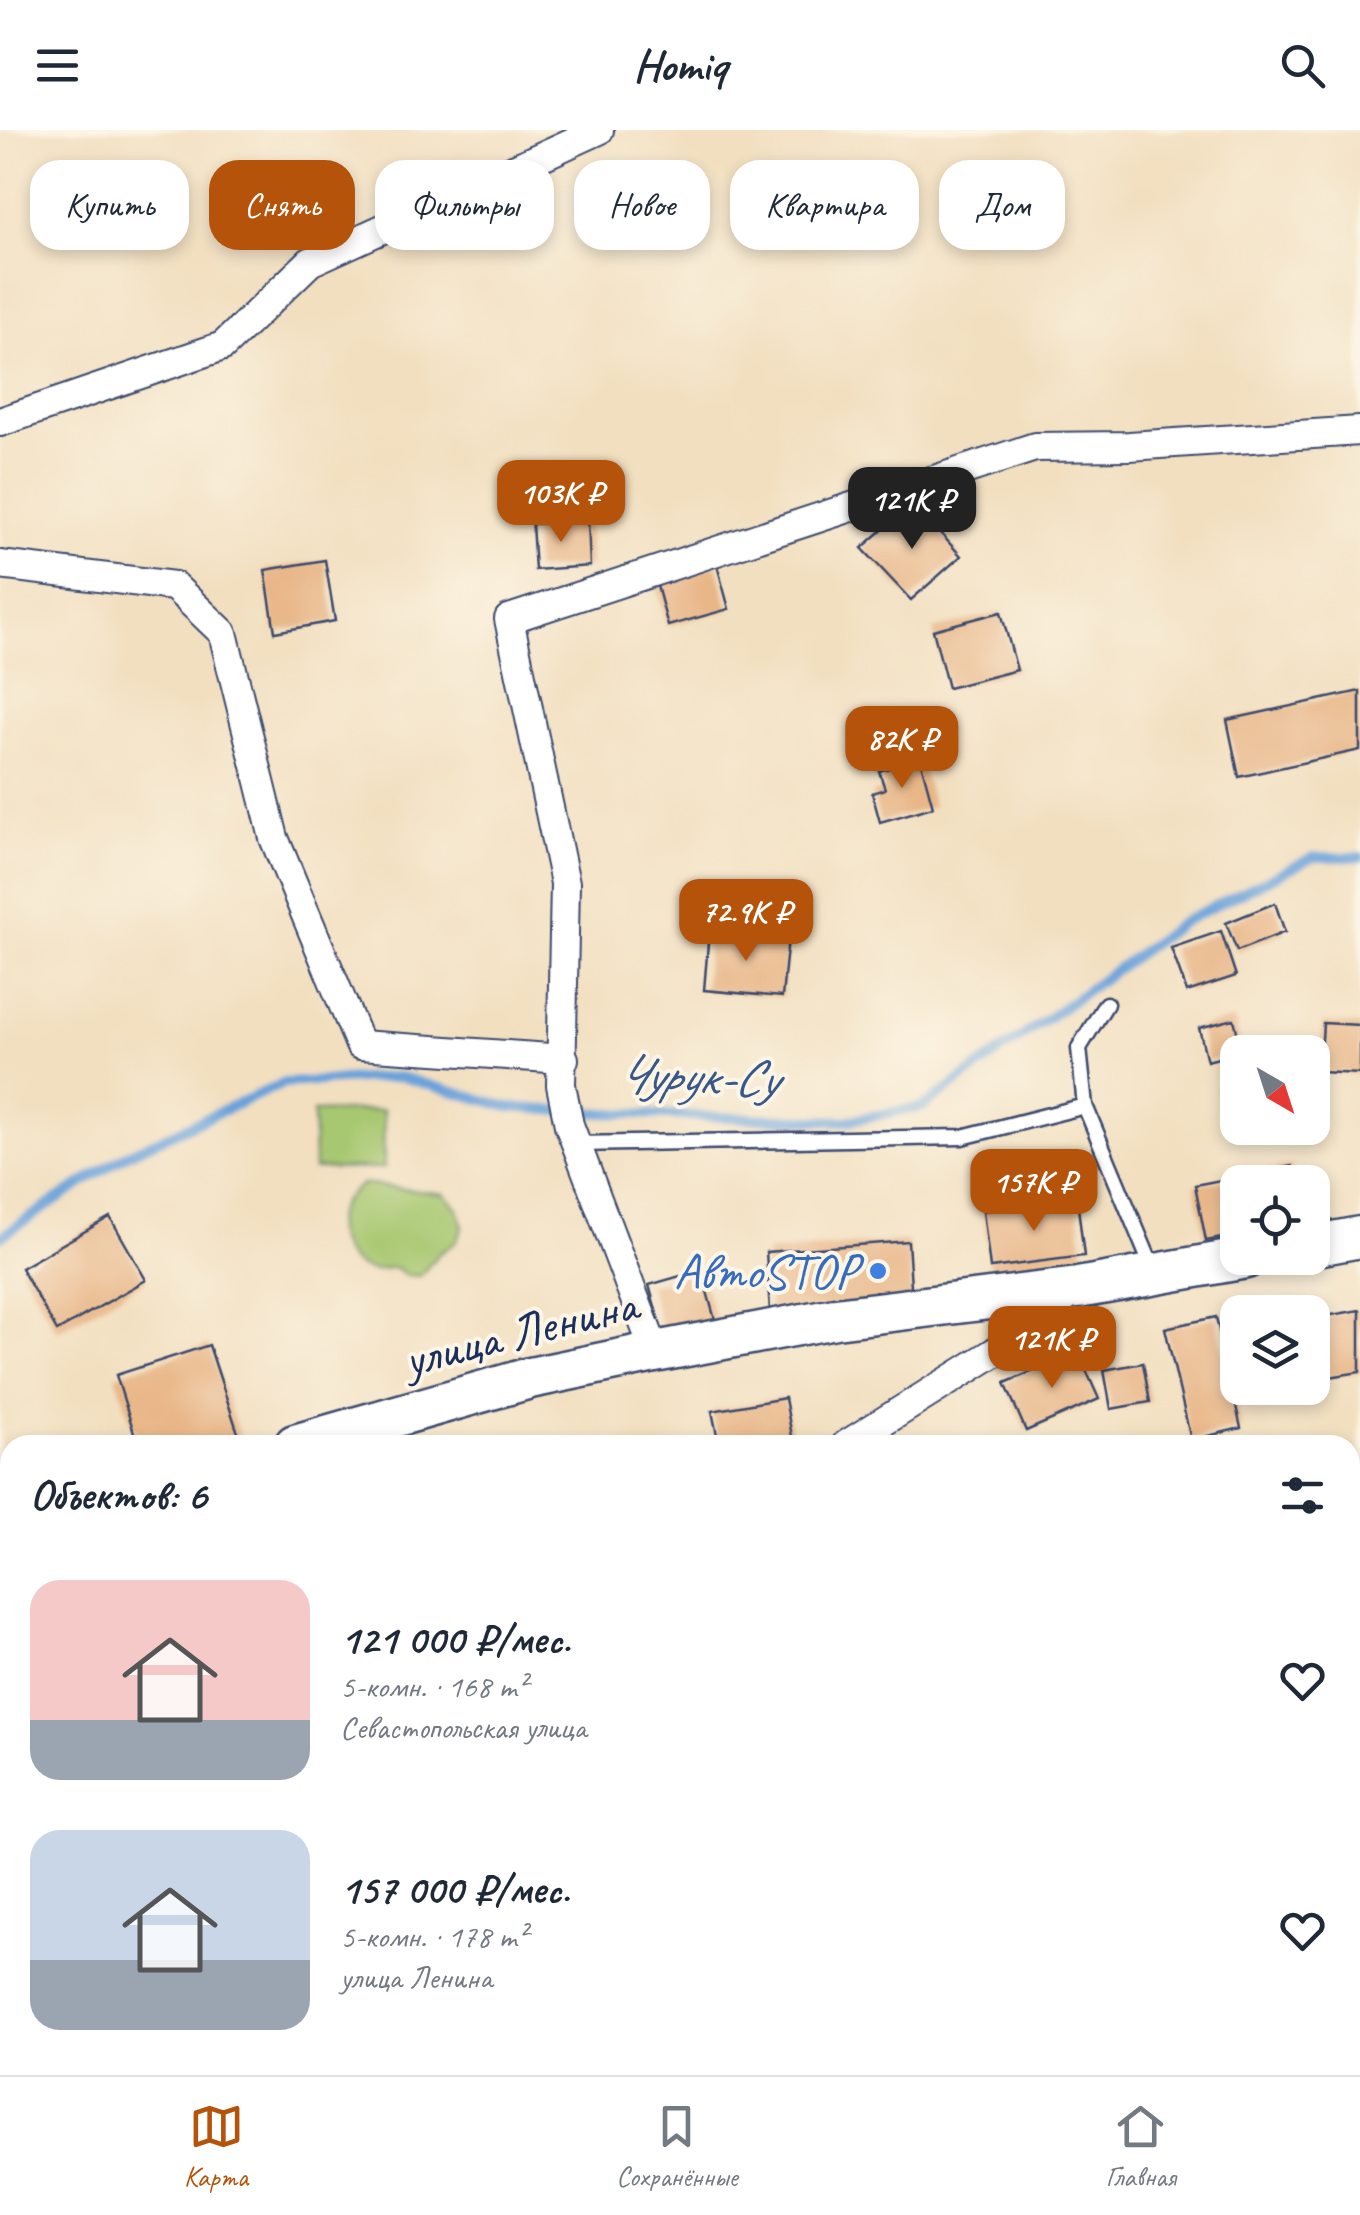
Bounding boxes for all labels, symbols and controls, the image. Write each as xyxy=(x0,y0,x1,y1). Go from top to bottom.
text: Homiq xyxy=(633,37,727,94)
icon: menu xyxy=(30,38,85,93)
icon: search xyxy=(1275,38,1330,93)
chip: Купить xyxy=(30,160,189,250)
chip: Снять xyxy=(209,160,355,250)
chip: Фильтры xyxy=(375,160,554,250)
chip: Новое xyxy=(574,160,710,250)
chip: Квартира xyxy=(730,160,919,250)
chip: Дом xyxy=(939,160,1065,250)
pin: 103K ₽ xyxy=(480,460,642,545)
pin: 121K ₽ xyxy=(831,467,993,552)
text: 103K ₽ xyxy=(519,472,603,513)
text: 121K ₽ xyxy=(870,479,954,520)
pin: 82K ₽ xyxy=(832,706,972,791)
text: 82K ₽ xyxy=(867,718,937,759)
pin: 72.9K ₽ xyxy=(654,879,838,964)
text: 72.9K ₽ xyxy=(701,891,791,932)
north arrow xyxy=(1220,1035,1330,1145)
map controls xyxy=(1220,1035,1330,1405)
water label: Чурук-Су xyxy=(616,1040,786,1112)
pin: 157K ₽ xyxy=(953,1149,1115,1234)
text: 157K ₽ xyxy=(992,1161,1076,1202)
button: locate xyxy=(1220,1165,1330,1275)
place label: АвтоSTOP xyxy=(674,1240,864,1303)
marker: АвтоSTOP xyxy=(867,1260,889,1282)
street label: улица Ленина xyxy=(394,1272,647,1392)
button: layers xyxy=(1220,1295,1330,1405)
pin: 121K ₽ xyxy=(971,1306,1133,1391)
text: 121K ₽ xyxy=(1010,1318,1094,1359)
icon: filters xyxy=(1275,1468,1330,1523)
text: Объектов: 6 xyxy=(30,1469,207,1522)
text: 121 000 ₽/мес. xyxy=(340,1613,570,1666)
icon: home xyxy=(110,1620,230,1740)
icon: heart xyxy=(1275,1653,1330,1708)
text: 5-комн. · 168 m² xyxy=(340,1666,527,1707)
text: Севастопольская улица xyxy=(340,1707,586,1748)
text: 157 000 ₽/мес. xyxy=(340,1863,570,1916)
icon: home xyxy=(110,1870,230,1990)
icon: heart xyxy=(1275,1903,1330,1958)
text: 5-комн. · 178 m² xyxy=(340,1916,527,1957)
text: улица Ленина xyxy=(340,1957,492,1998)
tab: Карта xyxy=(184,2099,248,2194)
tab: Сохранённые xyxy=(616,2099,738,2194)
tab: Главная xyxy=(1106,2099,1176,2194)

